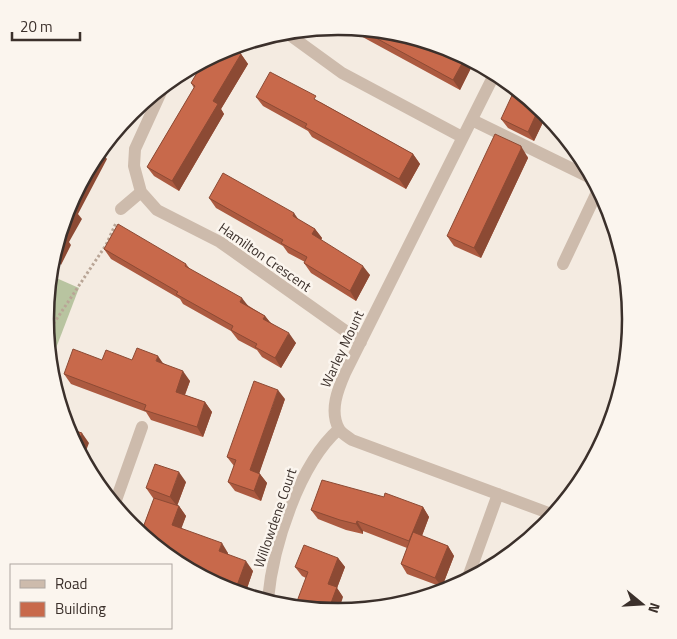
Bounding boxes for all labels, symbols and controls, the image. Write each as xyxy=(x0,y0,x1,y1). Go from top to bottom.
scale bar xyxy=(12,10,80,42)
text: 20 m xyxy=(20,15,53,38)
street label: Hamilton Crescent xyxy=(215,217,316,296)
street label: Warley Mount xyxy=(314,307,369,391)
street label: Willowdene Court xyxy=(248,465,301,570)
legend xyxy=(10,564,172,629)
text: Road xyxy=(55,572,87,595)
north arrow xyxy=(617,579,667,629)
text: Building xyxy=(55,597,106,620)
text: N xyxy=(643,600,666,616)

